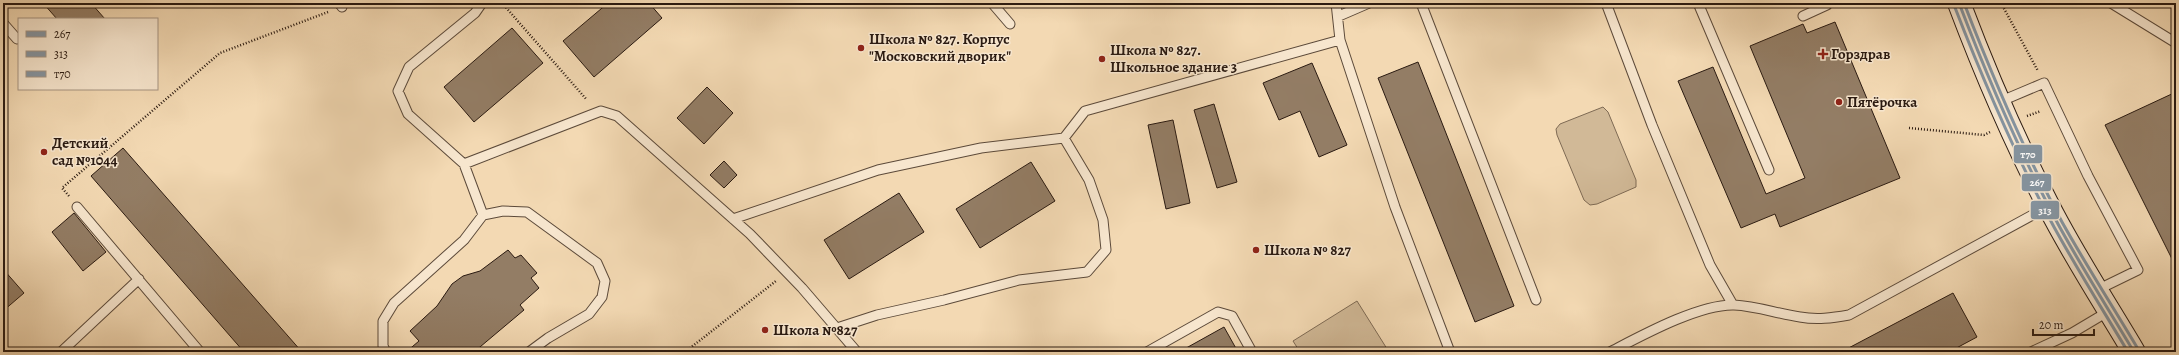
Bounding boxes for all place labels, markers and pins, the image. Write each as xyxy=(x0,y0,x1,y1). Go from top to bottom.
place label: Школа № 827. Корпус "Московский дворик" xyxy=(869,29,1011,66)
place label: Школа № 827. Школьное здание 3 xyxy=(1110,40,1237,77)
marker: Школа № 827. Корпус "Московский дворик" xyxy=(856,43,866,53)
place label: Горздрав xyxy=(1831,44,1890,64)
marker: Горздрав xyxy=(1818,49,1828,59)
marker: Школа № 827. Школьное здание 3 xyxy=(1097,54,1107,64)
place label: Пятёрочка xyxy=(1847,92,1918,112)
marker: Пятёрочка xyxy=(1834,97,1844,107)
place label: Детский сад №1044 xyxy=(52,133,117,170)
marker: Детский сад №1044 xyxy=(39,147,49,157)
place label: Школа № 827 xyxy=(1264,240,1352,260)
marker: Школа № 827 xyxy=(1251,245,1261,255)
place label: Школа №827 xyxy=(773,320,858,340)
marker: Школа №827 xyxy=(760,325,770,335)

